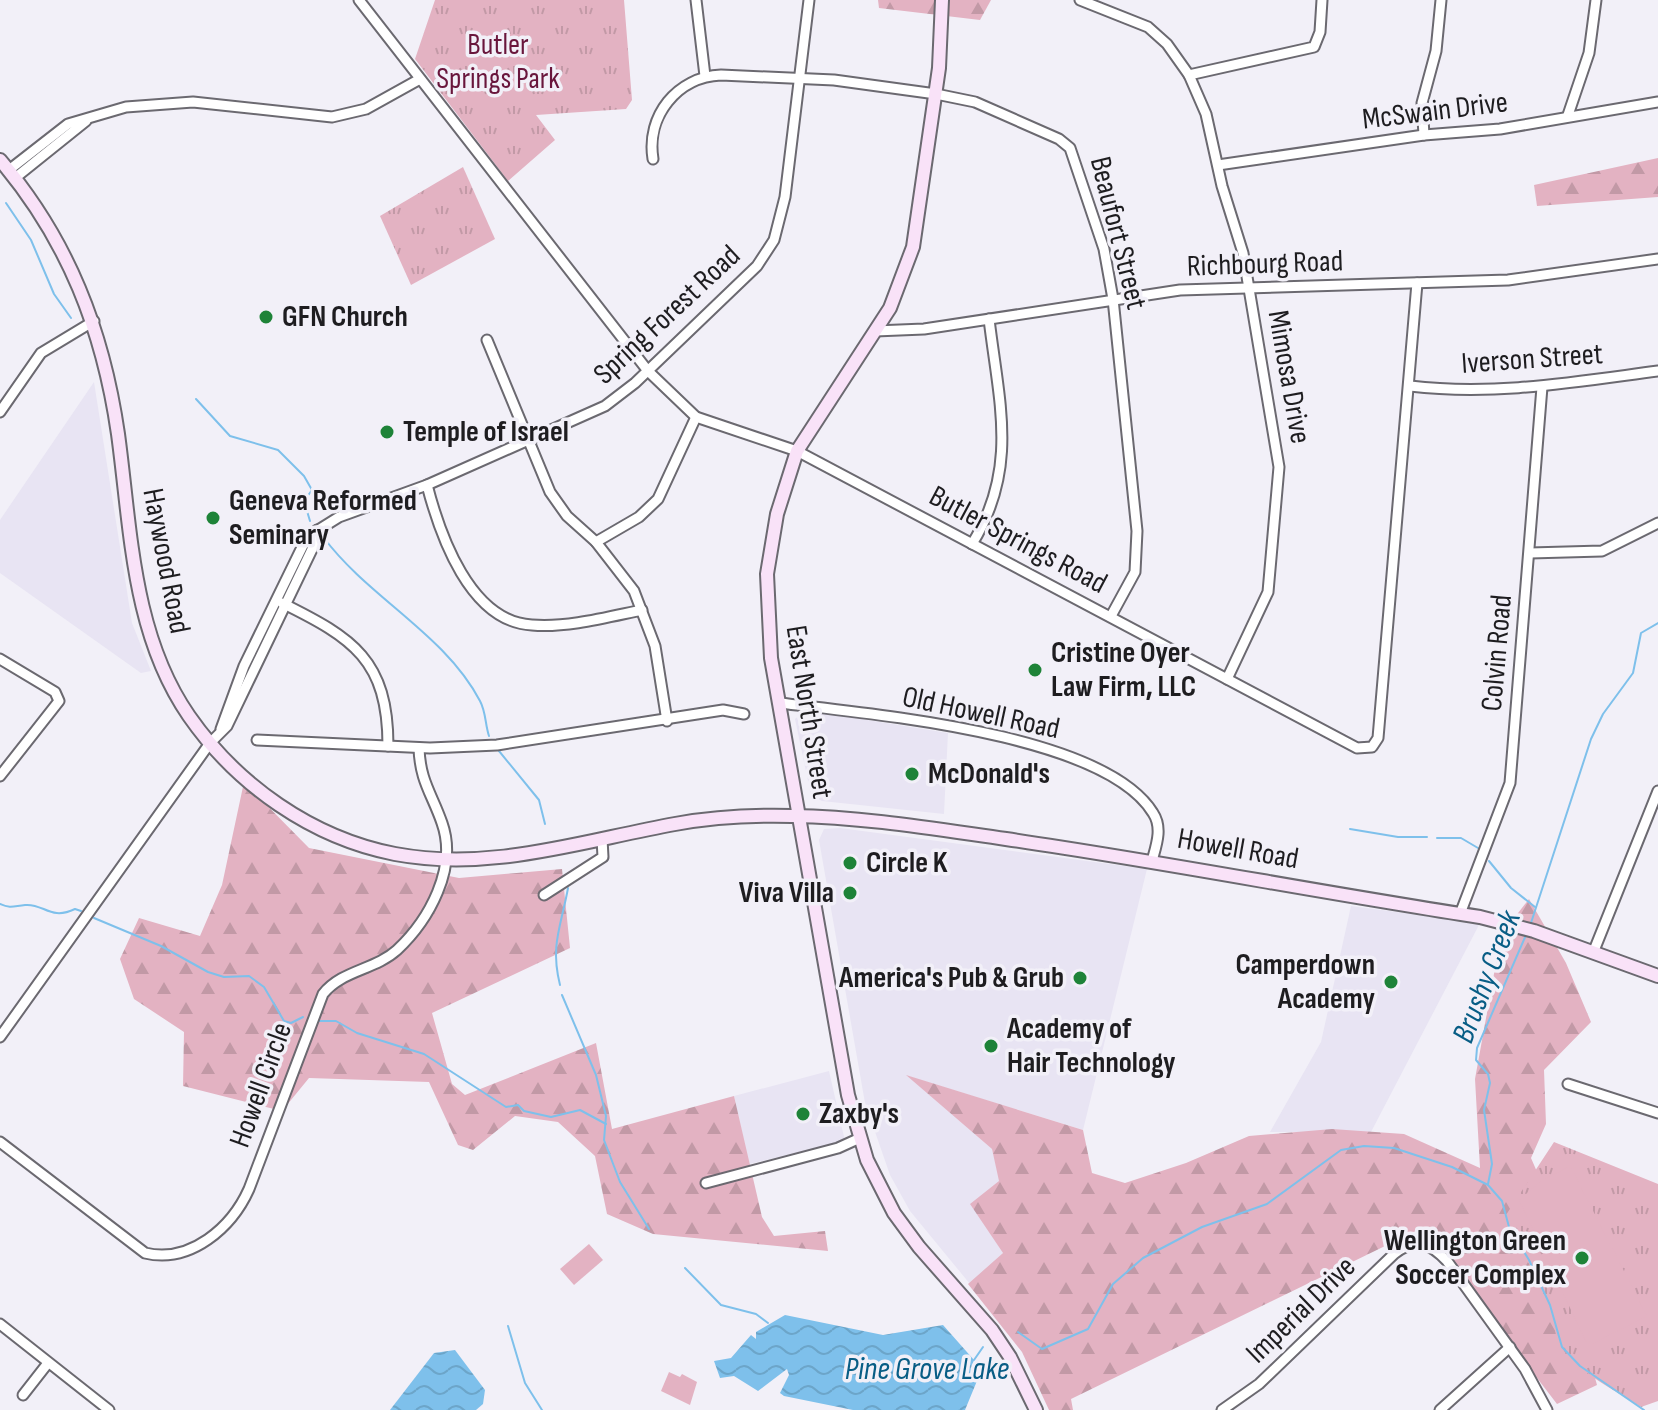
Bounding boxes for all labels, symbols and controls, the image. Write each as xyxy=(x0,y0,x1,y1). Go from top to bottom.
park label: Butler Springs Park xyxy=(436,27,560,97)
street label: McSwain Drive xyxy=(1360,84,1510,138)
street label: Beaufort Street xyxy=(1082,153,1154,313)
street label: Spring Forest Road xyxy=(586,238,748,392)
street label: Richbourg Road xyxy=(1186,243,1344,285)
place label: GFN Church xyxy=(282,299,408,335)
marker: GFN Church xyxy=(257,308,275,326)
street label: Mimosa Drive xyxy=(1260,308,1318,446)
street label: Iverson Street xyxy=(1460,336,1604,382)
place label: Temple of Israel xyxy=(403,414,569,450)
marker: Temple of Israel xyxy=(378,423,396,441)
street label: Butler Springs Road xyxy=(923,478,1113,602)
place label: Geneva Reformed Seminary xyxy=(229,483,417,553)
street label: Haywood Road xyxy=(134,485,198,637)
marker: Geneva Reformed Seminary xyxy=(204,509,222,527)
street label: Colvin Road xyxy=(1474,593,1520,713)
street label: East North Street xyxy=(778,623,840,801)
place label: Cristine Oyer Law Firm, LLC xyxy=(1051,635,1196,705)
marker: Cristine Oyer Law Firm, LLC xyxy=(1026,661,1044,679)
street label: Old Howell Road xyxy=(899,679,1063,747)
place label: McDonald's xyxy=(928,756,1050,792)
marker: McDonald's xyxy=(903,765,921,783)
street label: Howell Road xyxy=(1175,821,1301,877)
place label: Circle K xyxy=(866,845,948,881)
marker: Circle K xyxy=(841,854,859,872)
place label: Viva Villa xyxy=(739,875,834,911)
marker: Viva Villa xyxy=(841,884,859,902)
water label: Brushy Creek xyxy=(1444,904,1530,1049)
place label: Camperdown Academy xyxy=(1236,947,1376,1017)
place label: America's Pub & Grub xyxy=(838,960,1064,996)
marker: America's Pub & Grub xyxy=(1071,969,1089,987)
marker: Camperdown Academy xyxy=(1382,973,1400,991)
place label: Academy of Hair Technology xyxy=(1006,1011,1176,1081)
street label: Howell Circle xyxy=(222,1018,300,1152)
marker: Academy of Hair Technology xyxy=(982,1037,1000,1055)
place label: Zaxby's xyxy=(819,1096,899,1132)
marker: Zaxby's xyxy=(794,1105,812,1123)
place label: Wellington Green Soccer Complex xyxy=(1384,1223,1566,1293)
street label: Imperial Drive xyxy=(1239,1249,1363,1371)
marker: Wellington Green Soccer Complex xyxy=(1573,1249,1591,1267)
water label: Pine Grove Lake xyxy=(845,1350,1009,1389)

